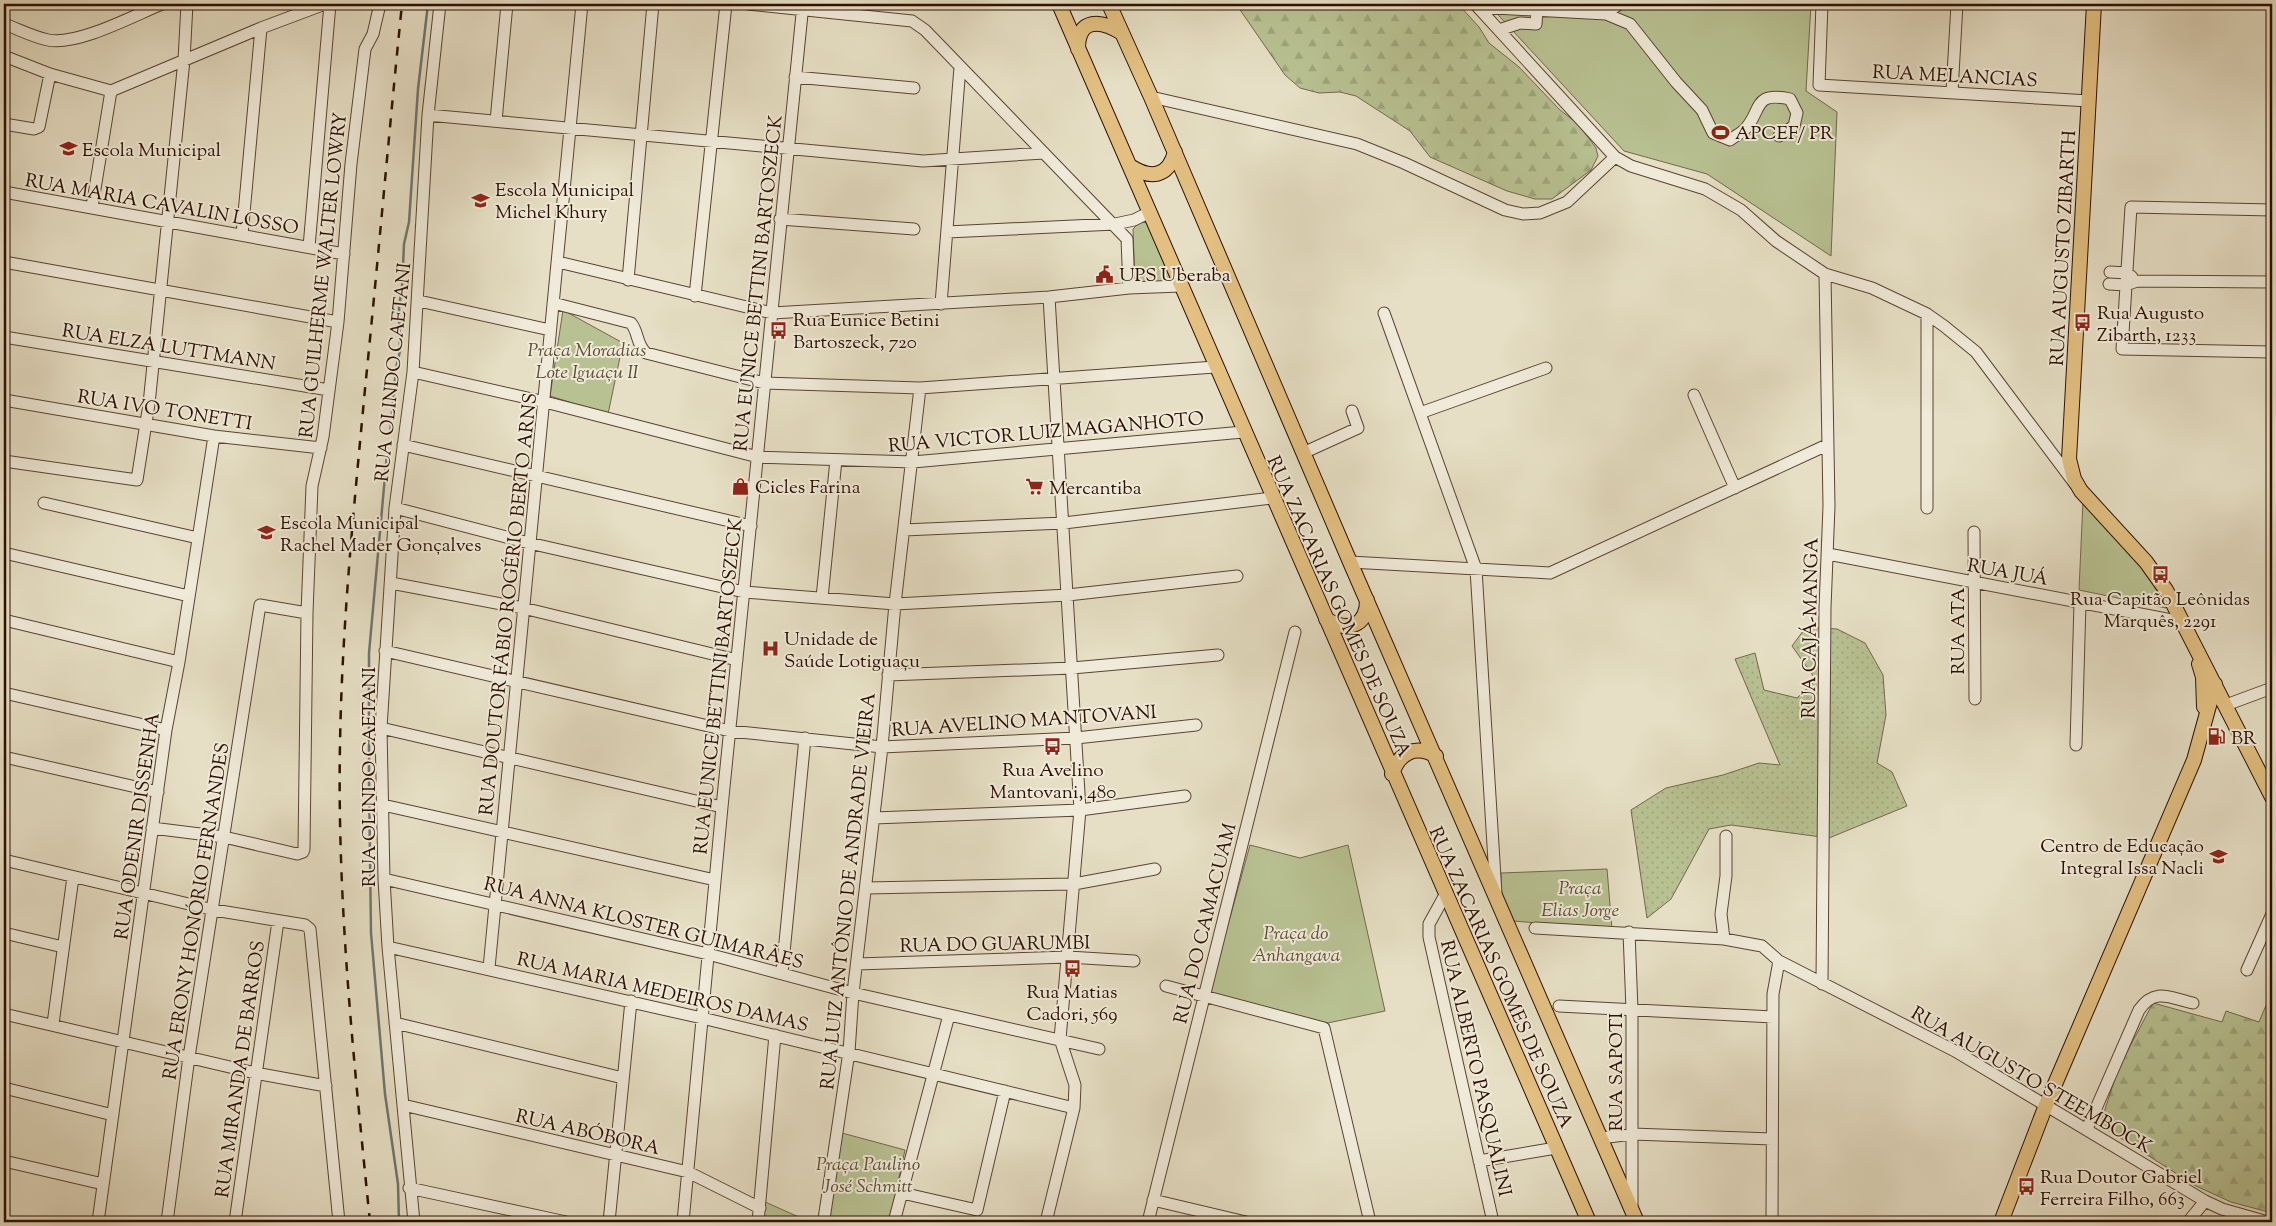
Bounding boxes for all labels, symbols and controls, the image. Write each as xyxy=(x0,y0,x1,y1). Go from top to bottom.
street label: RUA MELANCIAS xyxy=(1872,60,2038,95)
street label: RUA GUILHERME WALTER LOWRY xyxy=(294,111,355,439)
street label: RUA EUNICE BETTINI BARTOSZECK xyxy=(728,113,791,453)
place label: APCEF/ PR xyxy=(1735,121,1834,148)
sports icon: APCEF/ PR xyxy=(1711,122,1731,142)
street label: RUA AUGUSTO ZIBARTH xyxy=(2045,129,2084,367)
place label: Escola Municipal xyxy=(82,138,221,165)
school or university icon: Escola Municipal xyxy=(58,139,78,159)
street label: RUA MARIA CAVALIN LOSSO xyxy=(23,168,300,243)
place label: Escola Municipal Michel Khury xyxy=(495,178,634,227)
school or university icon: Escola Municipal Michel Khury xyxy=(471,190,491,210)
street label: RUA OLINDO CAETANI xyxy=(370,261,419,483)
place label: UPS Uberaba xyxy=(1119,263,1231,290)
public building icon: UPS Uberaba xyxy=(1095,264,1115,284)
place label: Rua Augusto Zibarth, 1233 xyxy=(2097,301,2204,350)
place label: Rua Eunice Betini Bartoszeck, 720 xyxy=(793,308,940,357)
bus stop icon: Rua Augusto Zibarth, 1233 xyxy=(2073,313,2093,333)
street label: RUA ELZA LUTTMANN xyxy=(60,318,277,379)
bus stop icon: Rua Eunice Betini Bartoszeck, 720 xyxy=(769,320,789,340)
park label: Praça Moradias Lote Iguaçu II xyxy=(528,338,646,387)
street label: RUA IVO TONETTI xyxy=(75,384,254,439)
street label: RUA DOUTOR FÁBIO ROGÉRIO BERTO ARNS xyxy=(474,392,545,817)
street label: RUA VICTOR LUIZ MAGANHOTO xyxy=(887,406,1205,461)
street label: RUA ZACARIAS GOMES DE SOUZA xyxy=(1259,452,1417,763)
place label: Cicles Farina xyxy=(755,475,861,502)
shop icon: Cicles Farina xyxy=(731,476,751,496)
place label: Mercantiba xyxy=(1049,476,1142,503)
supermarket icon: Mercantiba xyxy=(1025,477,1045,497)
place label: Escola Municipal Rachel Mader Gonçalves xyxy=(280,511,481,560)
street label: RUA EUNICE BETTINI BARTOSZECK xyxy=(688,516,751,856)
school or university icon: Escola Municipal Rachel Mader Gonçalves xyxy=(256,523,276,543)
street label: RUA CAJÁ-MANGA xyxy=(1796,537,1827,719)
street label: RUA JUÁ xyxy=(1965,553,2051,594)
bus stop icon: Rua Capitão Leônidas Marquês, 2291 xyxy=(2150,565,2170,585)
street label: RUA ATA xyxy=(1946,587,1973,675)
place label: Rua Capitão Leônidas Marquês, 2291 xyxy=(2070,587,2250,636)
place label: Unidade de Saúde Lotiguaçu xyxy=(784,627,920,676)
hospital icon: Unidade de Saúde Lotiguaçu xyxy=(760,639,780,659)
street label: RUA OLINDO CAETANI xyxy=(357,667,384,887)
street label: RUA LUIZ ANTÔNIO DE ANDRADE VIEIRA xyxy=(815,691,884,1091)
street label: RUA AVELINO MANTOVANI xyxy=(891,700,1158,745)
street label: RUA ODENIR DISSENHA xyxy=(109,710,168,942)
place label: BR xyxy=(2231,726,2257,753)
fuel station icon: BR xyxy=(2207,727,2227,747)
bus stop icon: Rua Avelino Mantovani, 480 xyxy=(1043,736,1063,756)
street label: RUA ERONY HONÓRIO FERNANDES xyxy=(157,741,237,1082)
place label: Rua Avelino Mantovani, 480 xyxy=(990,758,1116,807)
street label: RUA DO CAMACUAM xyxy=(1168,820,1245,1027)
street label: RUA ZACARIAS GOMES DE SOUZA xyxy=(1421,823,1579,1134)
place label: Centro de Educação Integral Issa Nacli xyxy=(2040,834,2204,883)
school or university icon: Centro de Educação Integral Issa Nacli xyxy=(2208,846,2228,866)
street label: RUA ANNA KLOSTER GUIMARÃES xyxy=(481,872,806,977)
park label: Praça Elias Jorge xyxy=(1541,876,1619,925)
park label: Praça do Anhangava xyxy=(1252,921,1340,970)
street label: RUA DO GUARUMBI xyxy=(899,930,1091,961)
street label: RUA ALBERTO PASQUALINI xyxy=(1432,938,1517,1200)
street label: RUA MIRANDA DE BARROS xyxy=(210,939,273,1200)
street label: RUA MARIA MEDEIROS DAMAS xyxy=(514,947,811,1040)
bus stop icon: Rua Matias Cadori, 569 xyxy=(1062,958,1082,978)
place label: Rua Matias Cadori, 569 xyxy=(1027,980,1118,1029)
street label: RUA AUGUSTO STEEMBOCK xyxy=(1905,1001,2157,1162)
street label: RUA SAPOTI xyxy=(1604,1012,1631,1132)
street label: RUA ABÓBORA xyxy=(513,1104,663,1163)
park label: Praça Paulino José Schmitt xyxy=(816,1152,920,1201)
place label: Rua Doutor Gabriel Ferreira Filho, 663 xyxy=(2040,1165,2202,1214)
bus stop icon: Rua Doutor Gabriel Ferreira Filho, 663 xyxy=(2016,1177,2036,1197)

